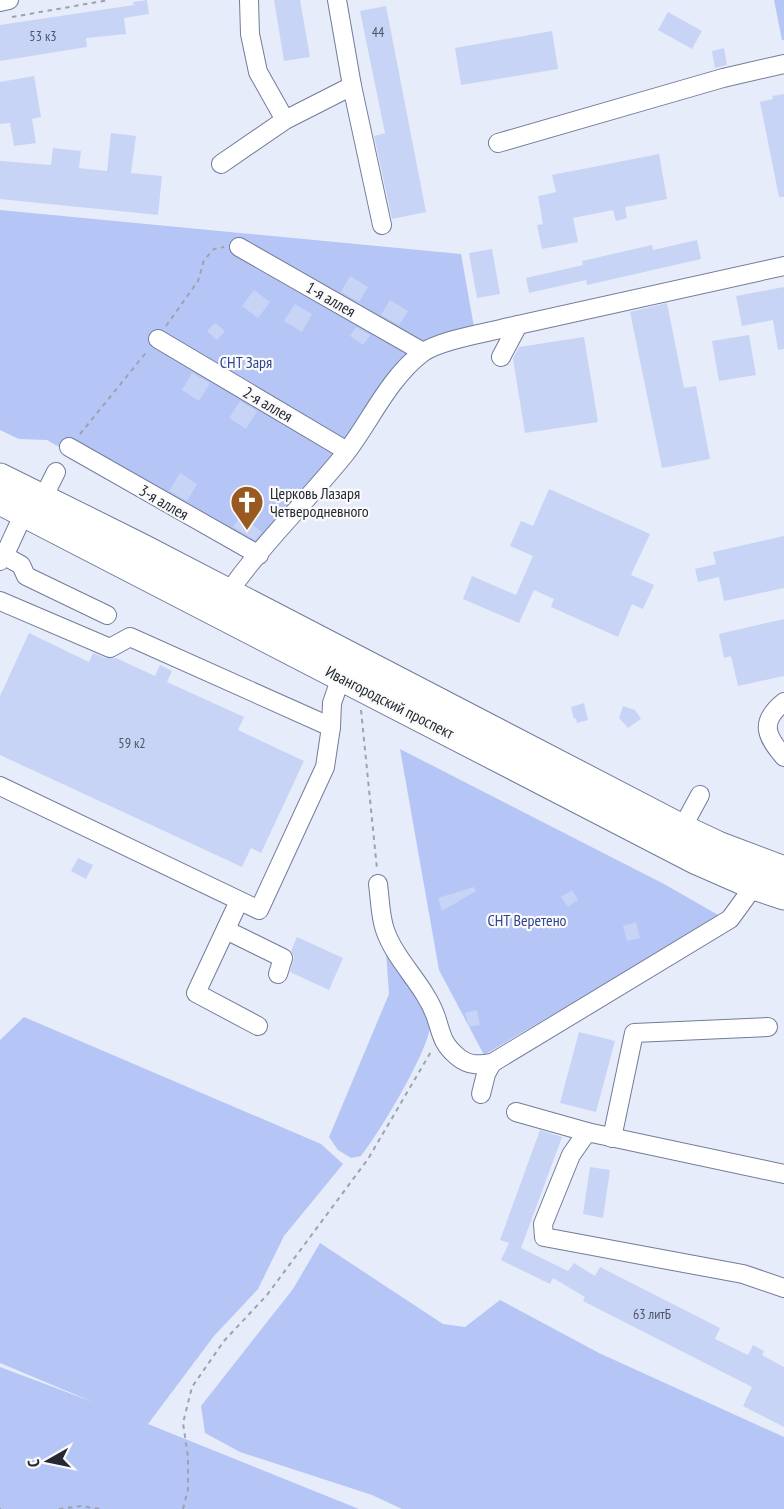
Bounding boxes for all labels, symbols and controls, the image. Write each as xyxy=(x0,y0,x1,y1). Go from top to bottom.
house number: 44 xyxy=(372,23,385,41)
house number: 53 к3 xyxy=(29,27,57,45)
street label: 1-я аллея xyxy=(303,277,359,321)
park label: СНТ Заря xyxy=(220,352,272,372)
street label: 2-я аллея xyxy=(240,382,296,426)
street label: 3-я аллея xyxy=(136,480,192,524)
place label: Церковь Лазаря Четверодневного xyxy=(270,483,369,521)
church icon: Церковь Лазаря Четверодневного xyxy=(229,484,265,531)
street label: Ивангородский проспект xyxy=(322,661,458,743)
house number: 59 к2 xyxy=(118,734,146,752)
park label: СНТ Веретено xyxy=(487,910,567,930)
house number: 63 литБ xyxy=(633,1305,671,1323)
north arrow xyxy=(18,1431,78,1491)
text: С xyxy=(23,1457,44,1469)

